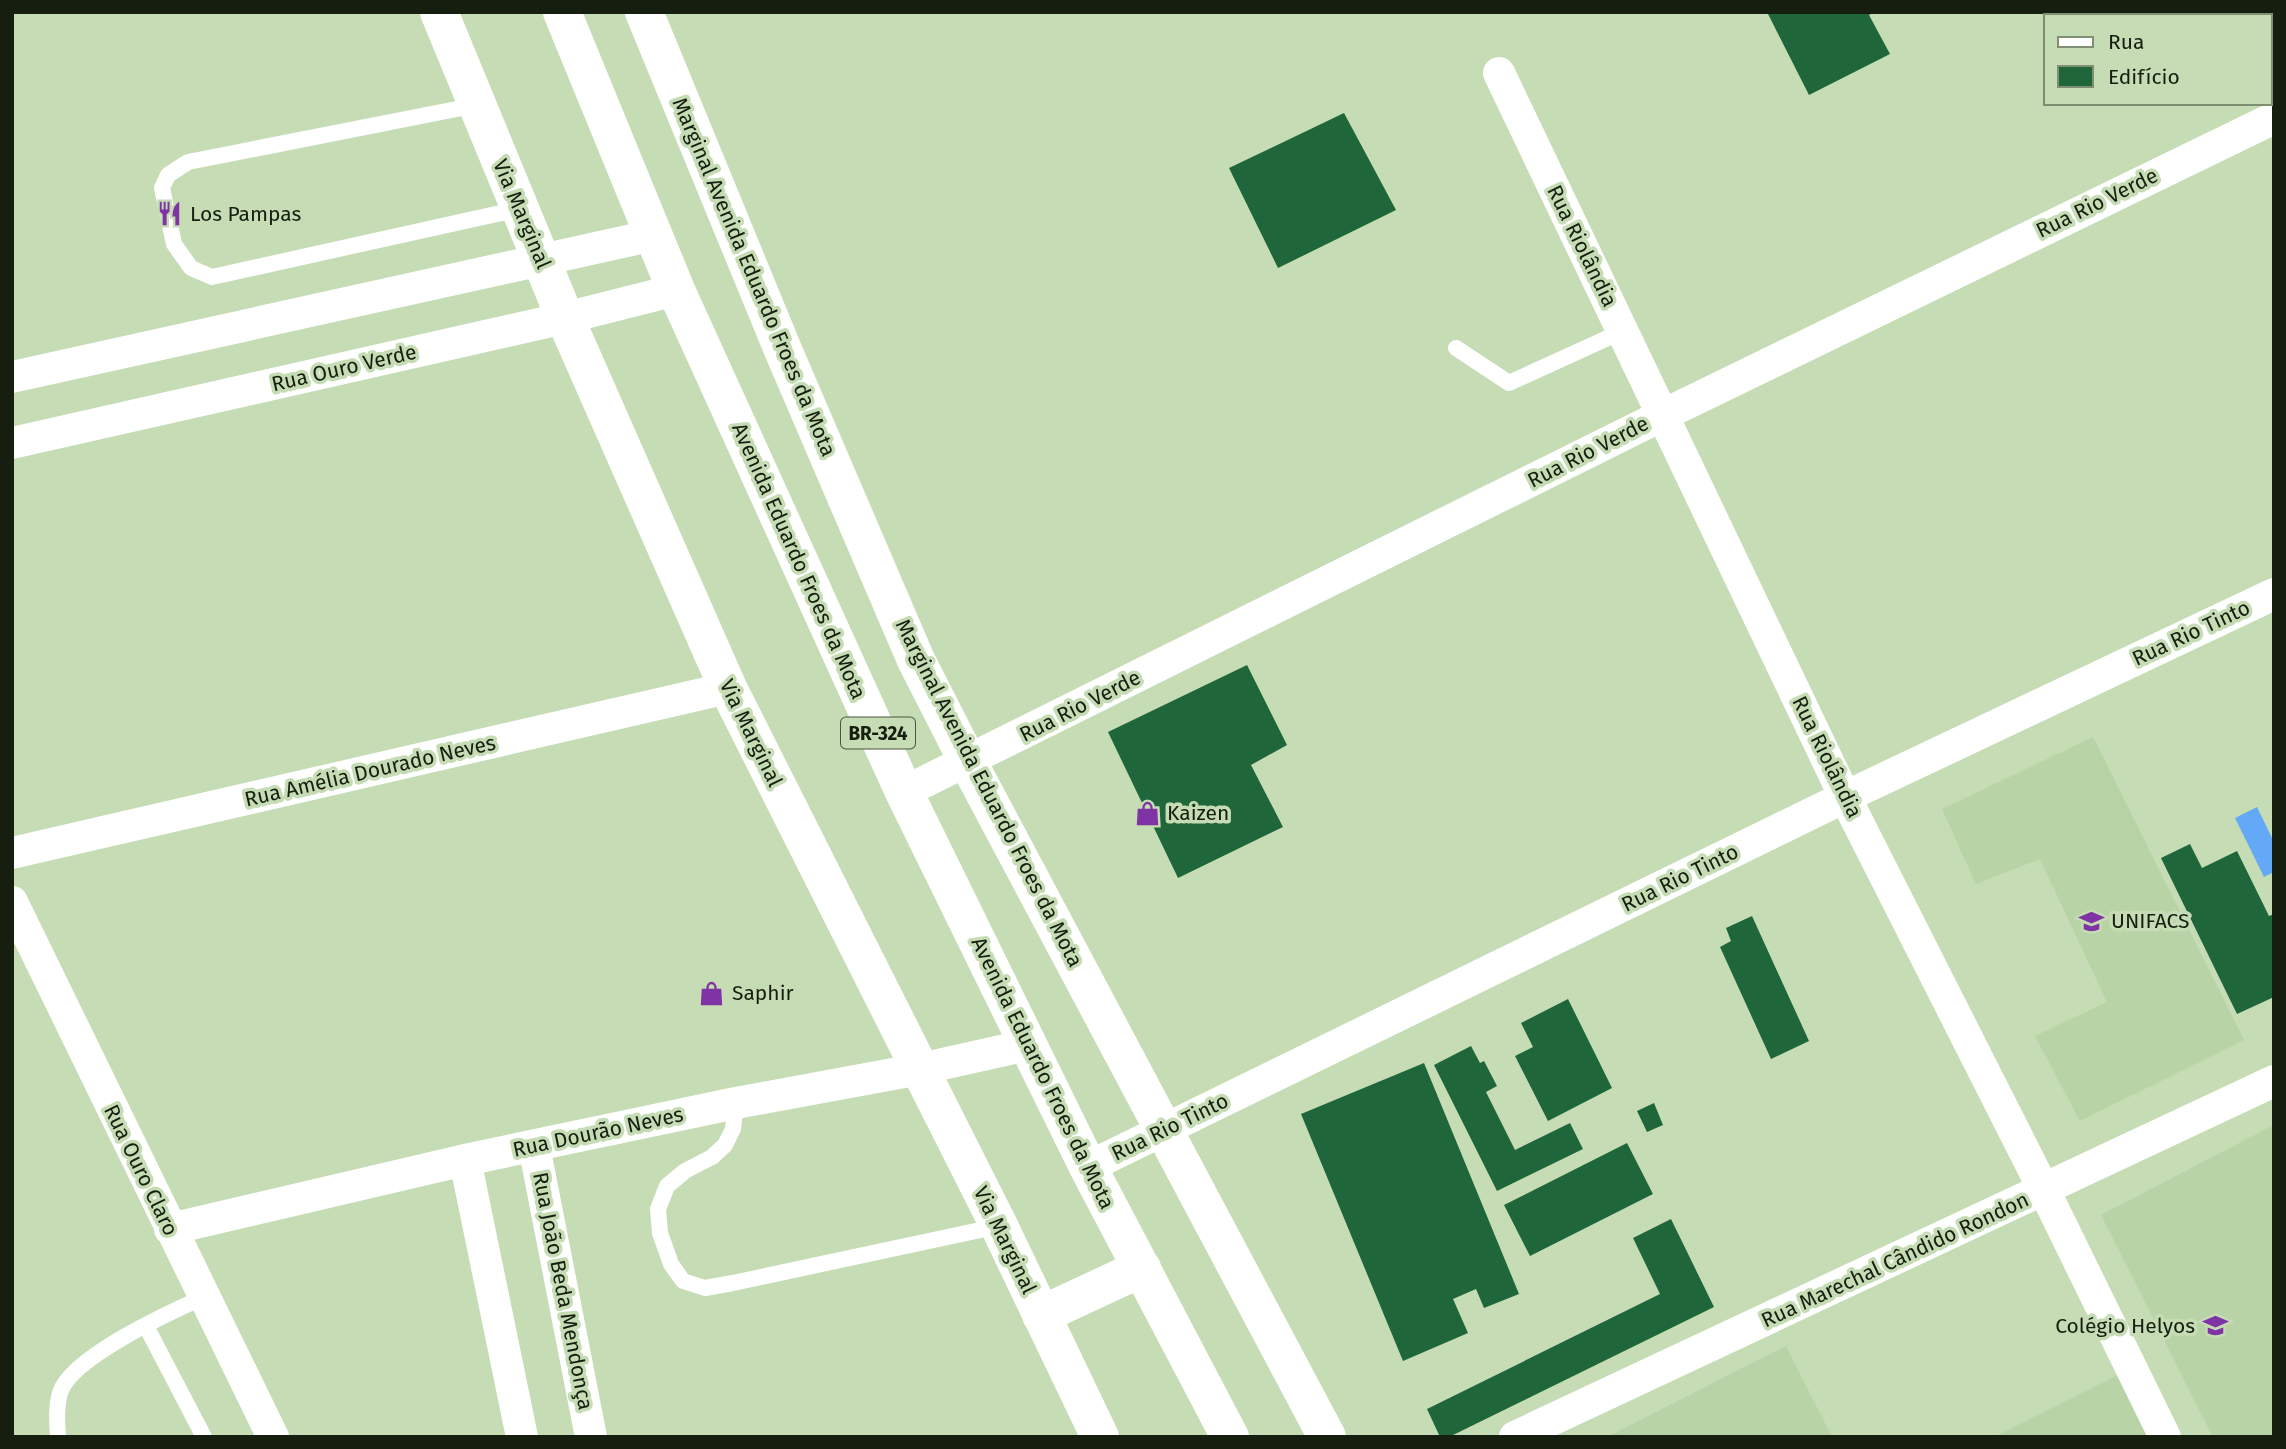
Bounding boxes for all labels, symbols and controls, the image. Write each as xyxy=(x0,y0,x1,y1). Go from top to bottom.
legend xyxy=(2044,14,2272,105)
text: Rua xyxy=(2108,29,2144,55)
text: Edifício xyxy=(2108,64,2180,90)
street label: Marginal Avenida Eduardo Froes da Mota xyxy=(666,94,842,460)
street label: Via Marginal xyxy=(487,155,557,273)
street label: Rua Rio Verde xyxy=(2032,162,2162,244)
street label: Rua Riolândia xyxy=(1541,181,1623,311)
restaurant icon: Los Pampas xyxy=(156,200,184,228)
place label: Los Pampas xyxy=(190,201,302,227)
street label: Rua Ouro Verde xyxy=(269,339,419,397)
street label: Rua Rio Verde xyxy=(1523,410,1653,494)
street label: Avenida Eduardo Froes da Mota xyxy=(726,419,872,703)
street label: Rua Rio Tinto xyxy=(2128,594,2254,672)
street label: Marginal Avenida Eduardo Froes da Mota xyxy=(890,615,1088,971)
street label: Rua Rio Verde xyxy=(1015,664,1145,748)
street label: Via Marginal xyxy=(714,675,788,791)
street label: Rua Riolândia xyxy=(1786,692,1868,822)
road number: BR-324 xyxy=(841,718,915,748)
street label: Rua Amélia Dourado Neves xyxy=(242,729,498,813)
shop icon: Kaizen xyxy=(1133,799,1161,827)
place label: Kaizen xyxy=(1167,800,1229,826)
street label: Rua Rio Tinto xyxy=(1617,838,1743,918)
school or university icon: UNIFACS xyxy=(2077,907,2105,935)
place label: UNIFACS xyxy=(2111,908,2190,934)
street label: Avenida Eduardo Froes da Mota xyxy=(966,933,1120,1213)
shop icon: Saphir xyxy=(698,979,726,1007)
place label: Saphir xyxy=(732,980,794,1006)
street label: Rua Rio Tinto xyxy=(1107,1087,1233,1167)
street label: Rua Ouro Claro xyxy=(98,1100,184,1240)
street label: Rua Dourão Neves xyxy=(510,1101,686,1163)
street label: Rua João Beda Mendonça xyxy=(527,1170,599,1412)
street label: Via Marginal xyxy=(968,1182,1042,1298)
street label: Rua Marechal Cândido Rondon xyxy=(1757,1186,2033,1334)
school or university icon: Colégio Helyos xyxy=(2201,1312,2229,1340)
place label: Colégio Helyos xyxy=(2055,1313,2195,1339)

